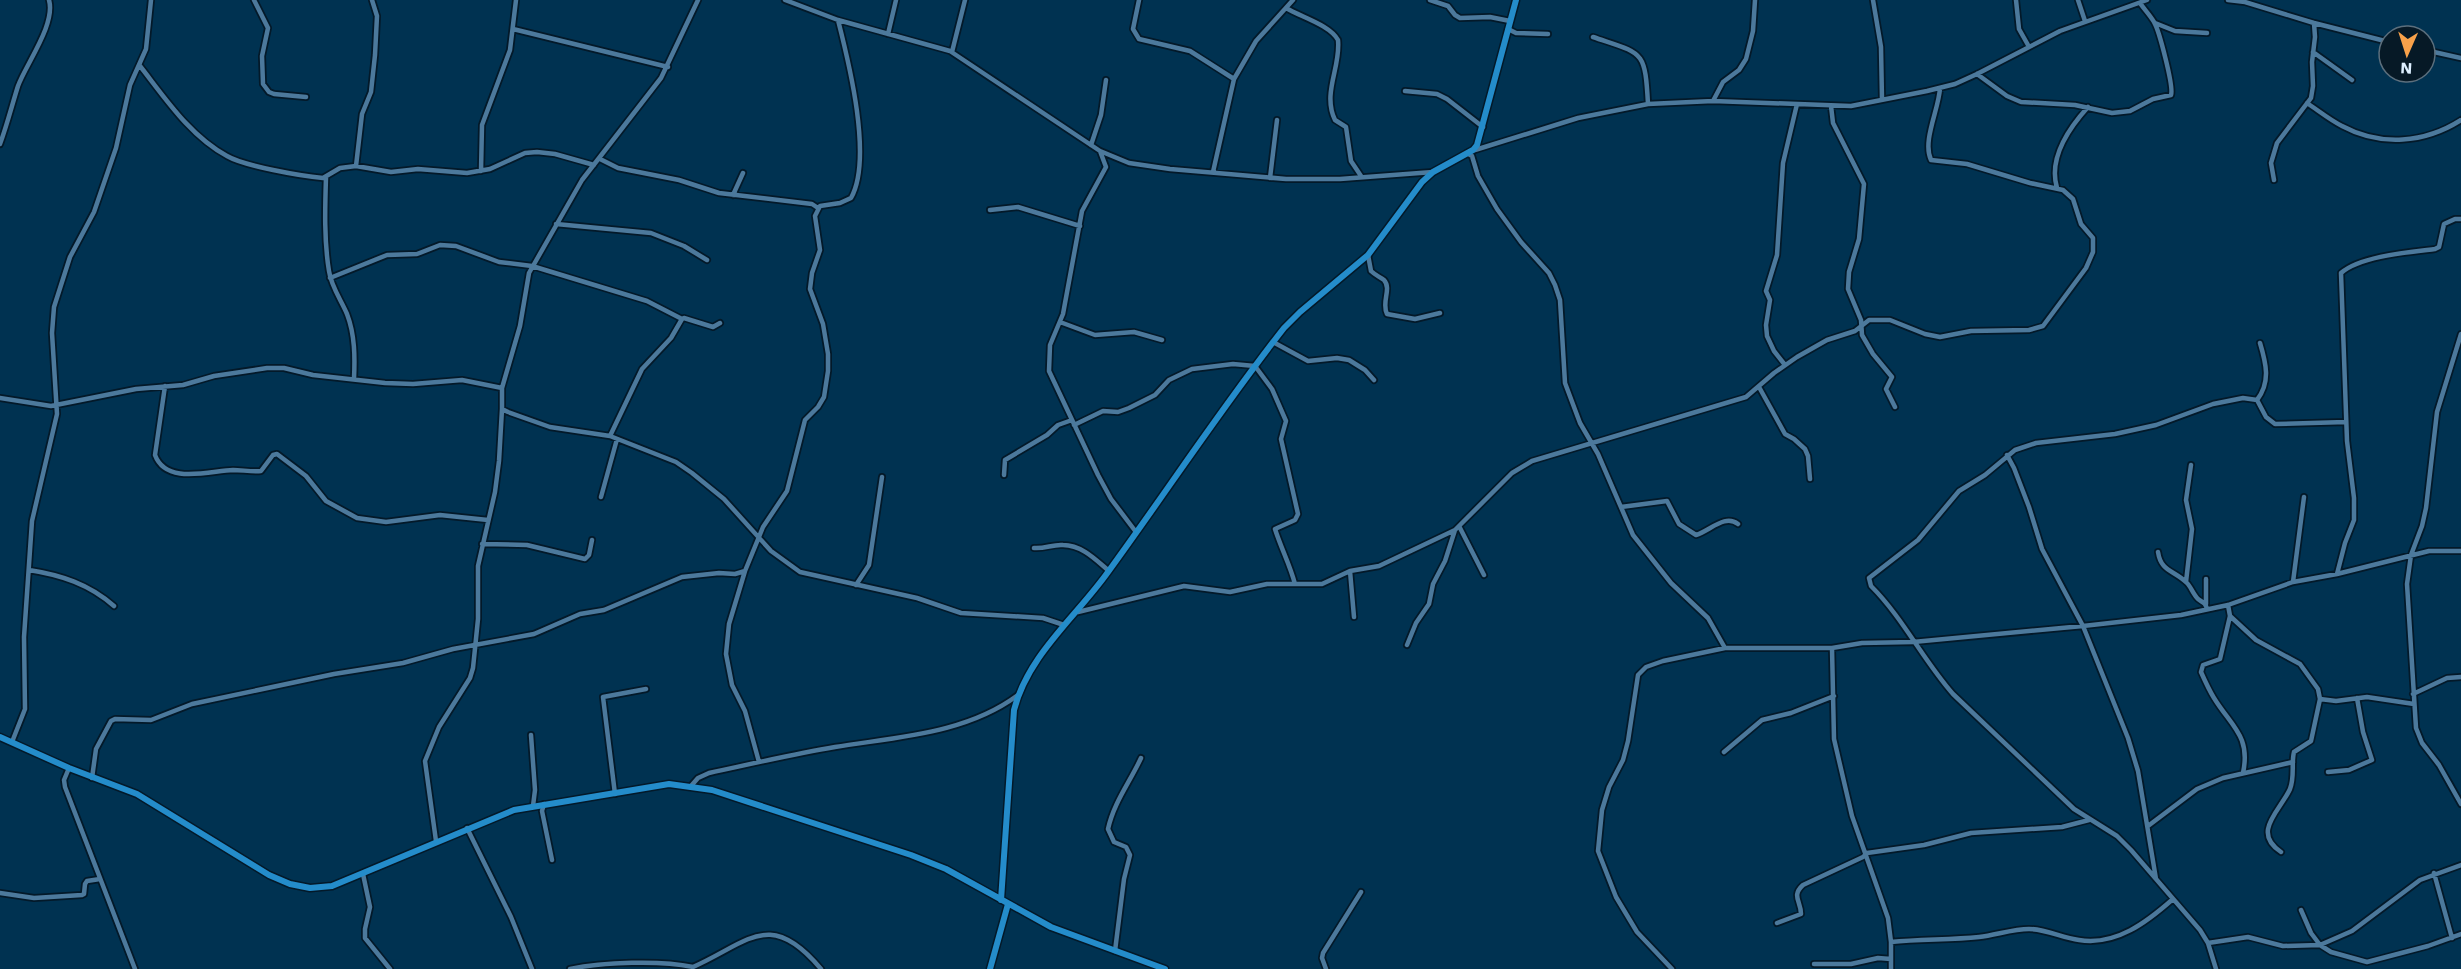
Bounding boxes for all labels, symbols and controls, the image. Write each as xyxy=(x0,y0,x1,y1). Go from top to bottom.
north arrow xyxy=(2377,24,2437,84)
text: N xyxy=(2400,59,2413,78)

